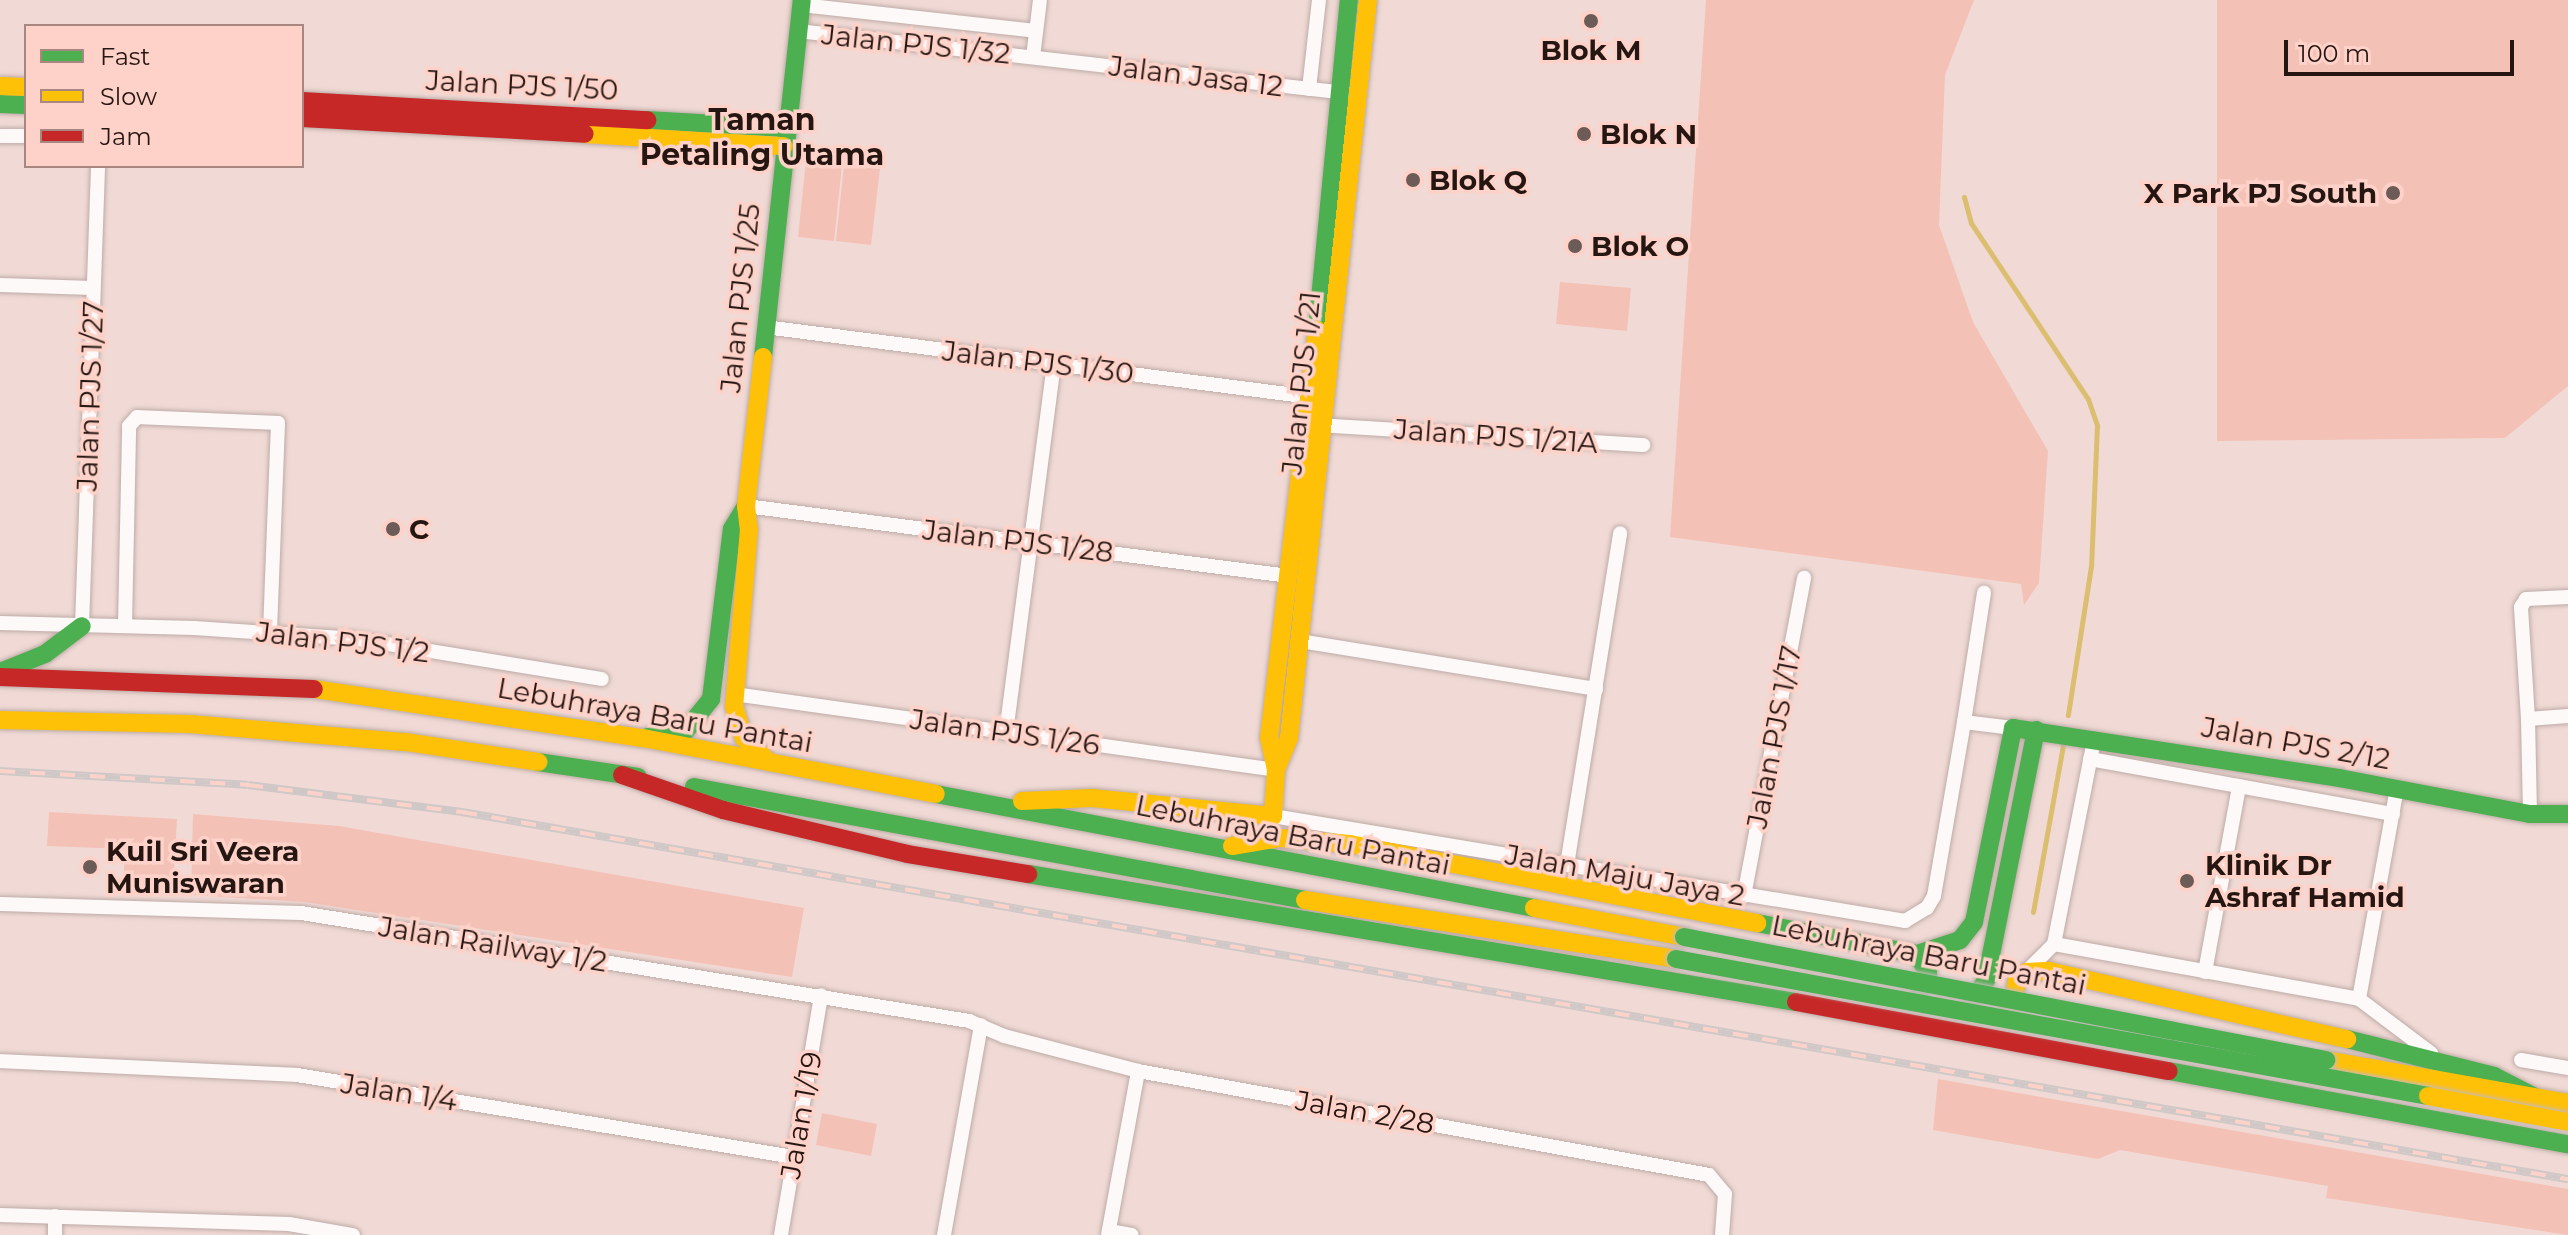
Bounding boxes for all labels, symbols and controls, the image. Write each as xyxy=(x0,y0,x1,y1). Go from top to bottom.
marker: Blok M xyxy=(1582,12,1600,30)
street label: Jalan PJS 1/32 xyxy=(820,17,1012,71)
legend xyxy=(24,24,304,168)
scale bar xyxy=(2288,24,2518,74)
place label: Blok M xyxy=(1540,33,1642,67)
text: 100 m xyxy=(2298,39,2370,68)
text: Fast xyxy=(100,42,150,71)
street label: Jalan Jasa 12 xyxy=(1107,49,1285,103)
street label: Jalan PJS 1/50 xyxy=(425,63,619,107)
text: Slow xyxy=(100,82,157,111)
district label: Taman Petaling Utama xyxy=(640,102,884,172)
place label: Blok N xyxy=(1600,117,1697,151)
text: Jam xyxy=(100,122,152,151)
marker: Blok N xyxy=(1575,125,1593,143)
place label: Blok Q xyxy=(1429,163,1527,197)
marker: Blok Q xyxy=(1404,171,1422,189)
place label: X Park PJ South xyxy=(2144,176,2377,210)
marker: X Park PJ South xyxy=(2384,184,2402,202)
street label: Jalan PJS 1/25 xyxy=(713,202,767,394)
place label: Blok O xyxy=(1591,229,1689,263)
marker: Blok O xyxy=(1566,237,1584,255)
street label: Jalan PJS 1/21 xyxy=(1275,290,1327,476)
street label: Jalan PJS 1/27 xyxy=(70,300,110,492)
street label: Jalan PJS 1/30 xyxy=(940,334,1136,390)
street label: Jalan PJS 1/21A xyxy=(1393,412,1599,460)
place label: C xyxy=(409,512,429,546)
street label: Jalan PJS 1/28 xyxy=(921,513,1115,569)
marker: C xyxy=(384,520,402,538)
street label: Jalan PJS 1/2 xyxy=(255,615,431,669)
street label: Jalan PJS 1/17 xyxy=(1740,643,1808,831)
street label: Lebuhraya Baru Pantai xyxy=(495,671,815,759)
street label: Jalan PJS 1/26 xyxy=(908,702,1102,762)
street label: Jalan PJS 2/12 xyxy=(2199,710,2393,776)
street label: Lebuhraya Baru Pantai xyxy=(1133,788,1453,882)
place label: Kuil Sri Veera Muniswaran xyxy=(106,834,299,900)
street label: Jalan Maju Jaya 2 xyxy=(1503,837,1747,913)
place label: Klinik Dr Ashraf Hamid xyxy=(2205,848,2405,914)
marker: Kuil Sri Veera Muniswaran xyxy=(81,858,99,876)
marker: Klinik Dr Ashraf Hamid xyxy=(2176,870,2198,892)
street label: Lebuhraya Baru Pantai xyxy=(1769,908,2089,1002)
street label: Jalan Railway 1/2 xyxy=(377,909,609,979)
street label: Jalan 1/19 xyxy=(773,1049,829,1181)
street label: Jalan 1/4 xyxy=(339,1066,459,1118)
street label: Jalan 2/28 xyxy=(1293,1083,1437,1141)

